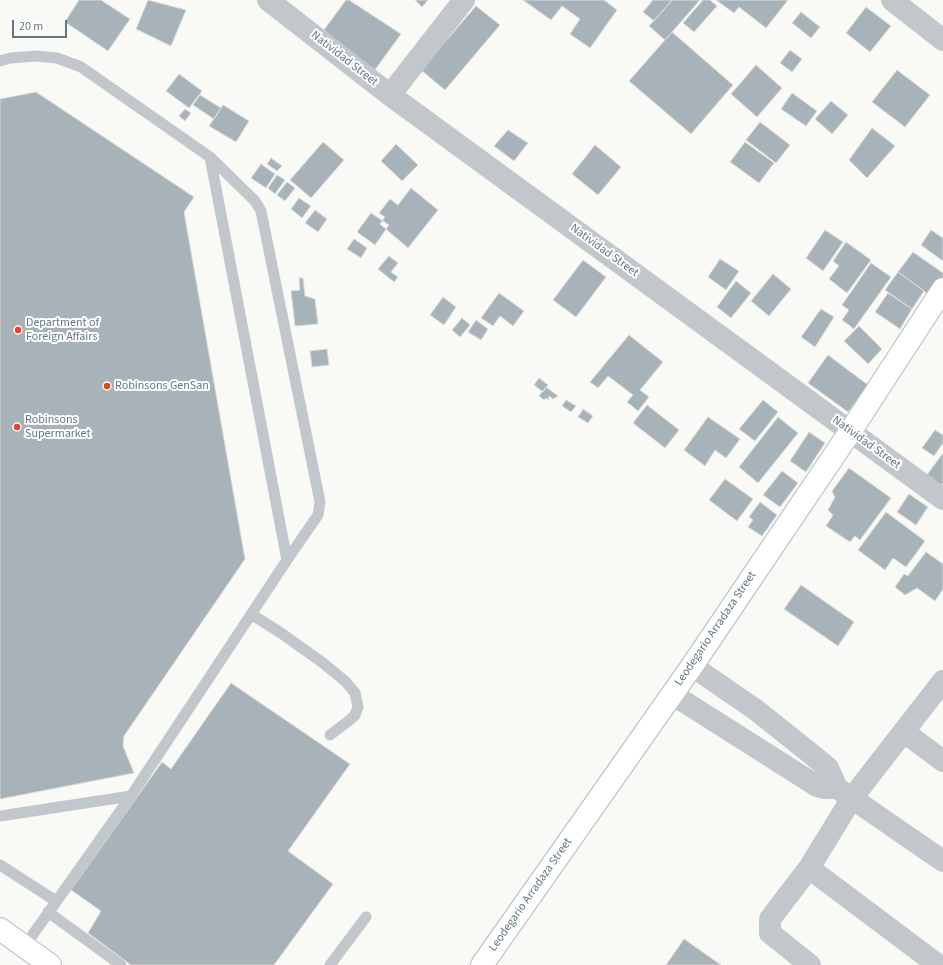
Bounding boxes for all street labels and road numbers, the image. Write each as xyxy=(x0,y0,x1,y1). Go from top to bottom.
street label: Natividad Street xyxy=(308,28,380,90)
street label: Natividad Street xyxy=(567,221,641,281)
street label: Natividad Street xyxy=(829,413,903,473)
street label: Leodegario Arradaza Street xyxy=(672,569,760,689)
street label: Leodegario Arradaza Street xyxy=(486,835,576,955)

